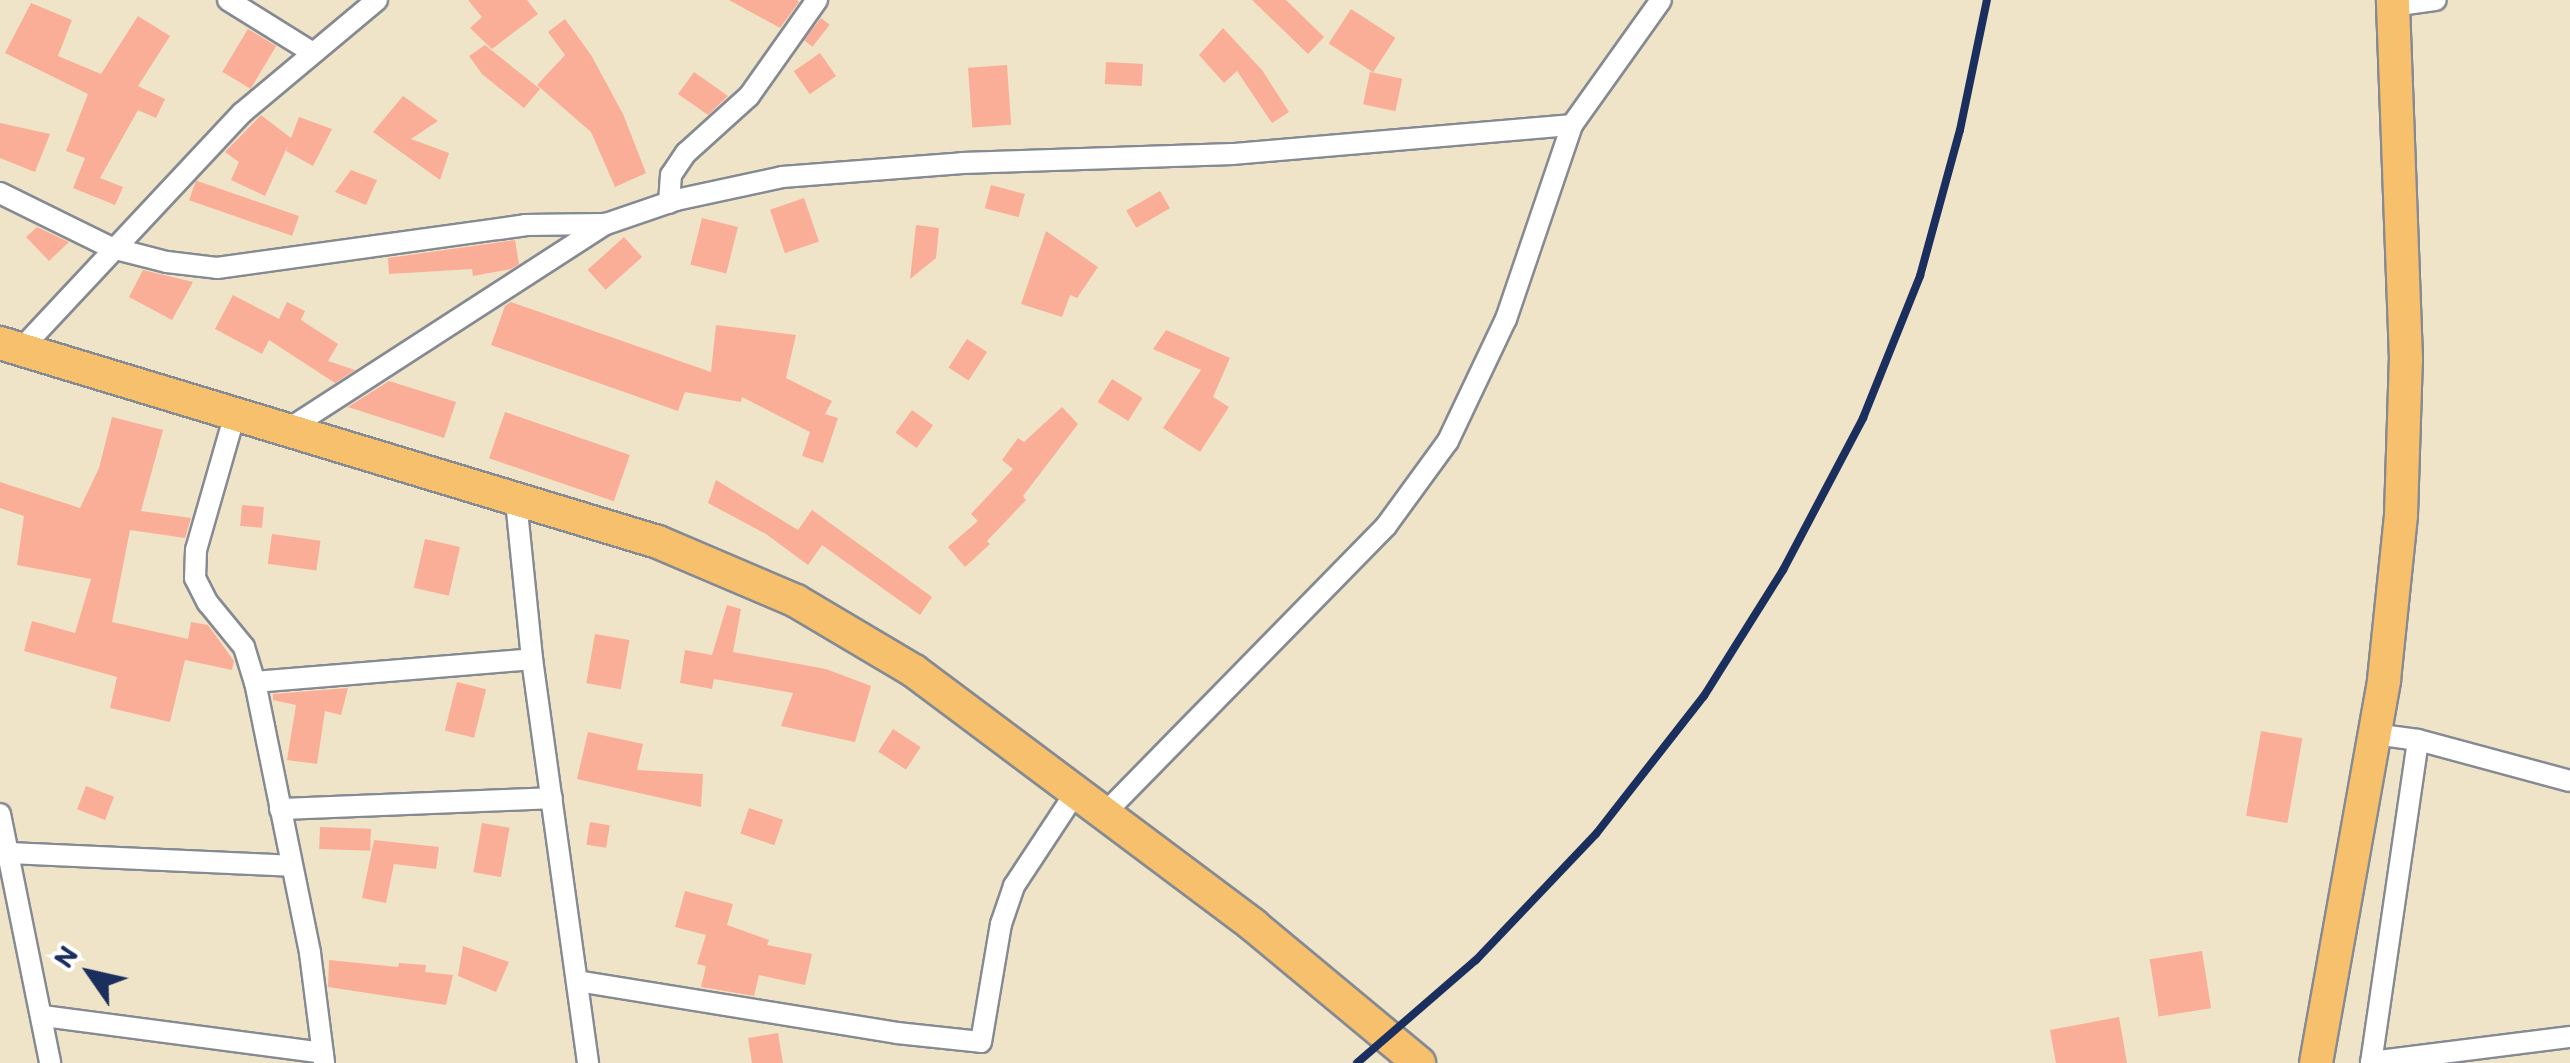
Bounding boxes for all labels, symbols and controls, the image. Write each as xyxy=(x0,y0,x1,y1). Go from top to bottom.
north arrow xyxy=(40,923,140,1023)
text: N xyxy=(46,939,85,974)

